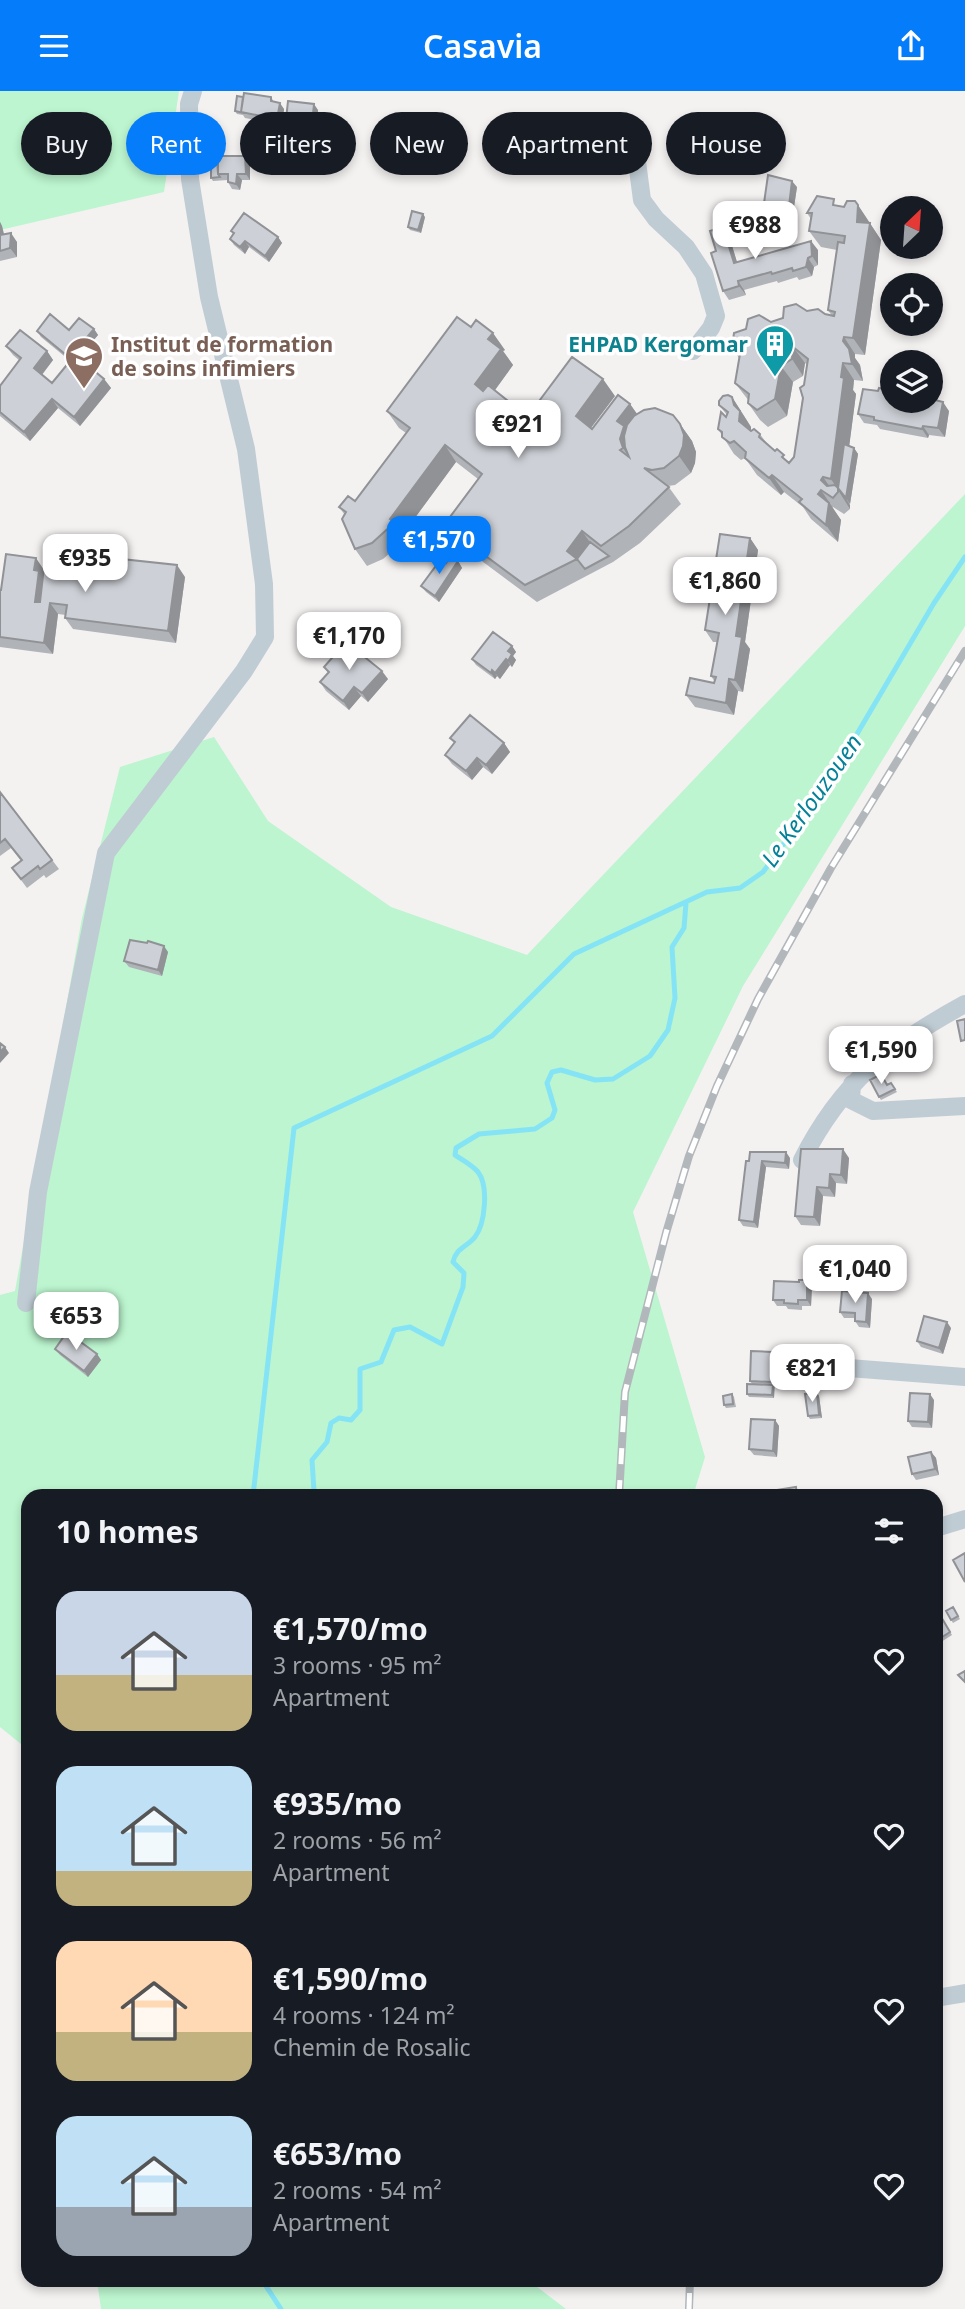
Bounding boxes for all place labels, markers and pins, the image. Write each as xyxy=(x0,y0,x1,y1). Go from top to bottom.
pin: €988 xyxy=(714,201,796,261)
building icon: EHPAD Kergomar xyxy=(754,323,796,378)
place label: Institut de formation de soins infimiers xyxy=(111,330,333,382)
place label: EHPAD Kergomar xyxy=(568,330,749,358)
school or university icon: Institut de formation de soins infimiers xyxy=(63,335,105,390)
pin: €921 xyxy=(477,401,559,460)
pin: €1,570 xyxy=(382,517,496,576)
pin: €935 xyxy=(44,535,126,594)
pin: €1,860 xyxy=(668,557,782,617)
pin: €1,170 xyxy=(292,613,406,672)
pin: €1,590 xyxy=(824,1027,938,1086)
pin: €1,040 xyxy=(798,1245,912,1305)
pin: €653 xyxy=(35,1293,117,1352)
pin: €821 xyxy=(771,1345,853,1404)

